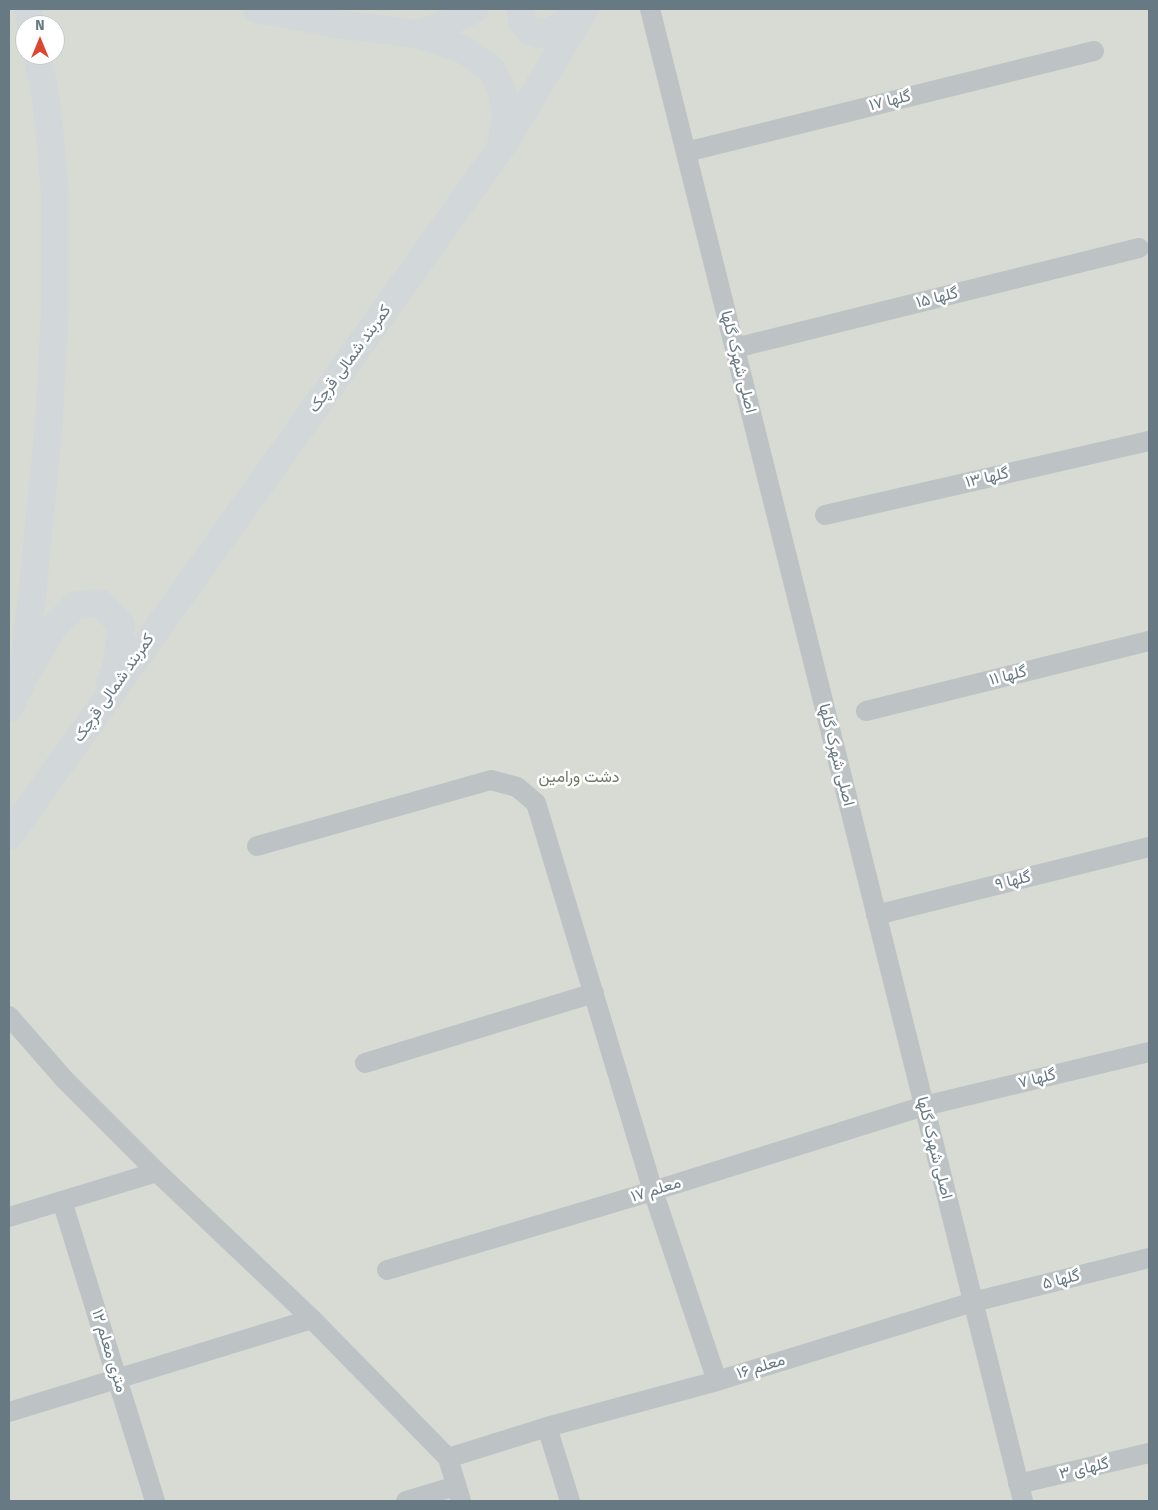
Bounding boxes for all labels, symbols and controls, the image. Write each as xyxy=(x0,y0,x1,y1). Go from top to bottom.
north arrow xyxy=(15,15,65,65)
text: N xyxy=(35,17,45,34)
street label: گلها ۱۷ xyxy=(867,87,913,115)
street label: گلها ۱۵ xyxy=(914,284,960,312)
street label: کمربند شمالی قرچک xyxy=(305,302,395,416)
street label: اصلی شهرک گلها xyxy=(716,309,760,415)
street label: گلها ۱۳ xyxy=(964,464,1010,492)
street label: کمربند شمالی قرچک xyxy=(69,630,159,746)
street label: گلها ۱۱ xyxy=(987,662,1029,690)
street label: اصلی شهرک گلها xyxy=(814,702,858,808)
park label: دشت ورامین xyxy=(538,768,620,788)
street label: گلها ۹ xyxy=(993,867,1033,895)
street label: گلها ۷ xyxy=(1016,1065,1058,1093)
street label: اصلی شهرک گلها xyxy=(912,1095,956,1201)
street label: معلم ۱۷ xyxy=(629,1173,683,1207)
street label: گلها ۵ xyxy=(1040,1266,1082,1294)
street label: ۱۲ متری معلم xyxy=(87,1307,131,1395)
street label: معلم ۱۶ xyxy=(734,1351,788,1383)
street label: گلهای ۳ xyxy=(1057,1454,1111,1484)

